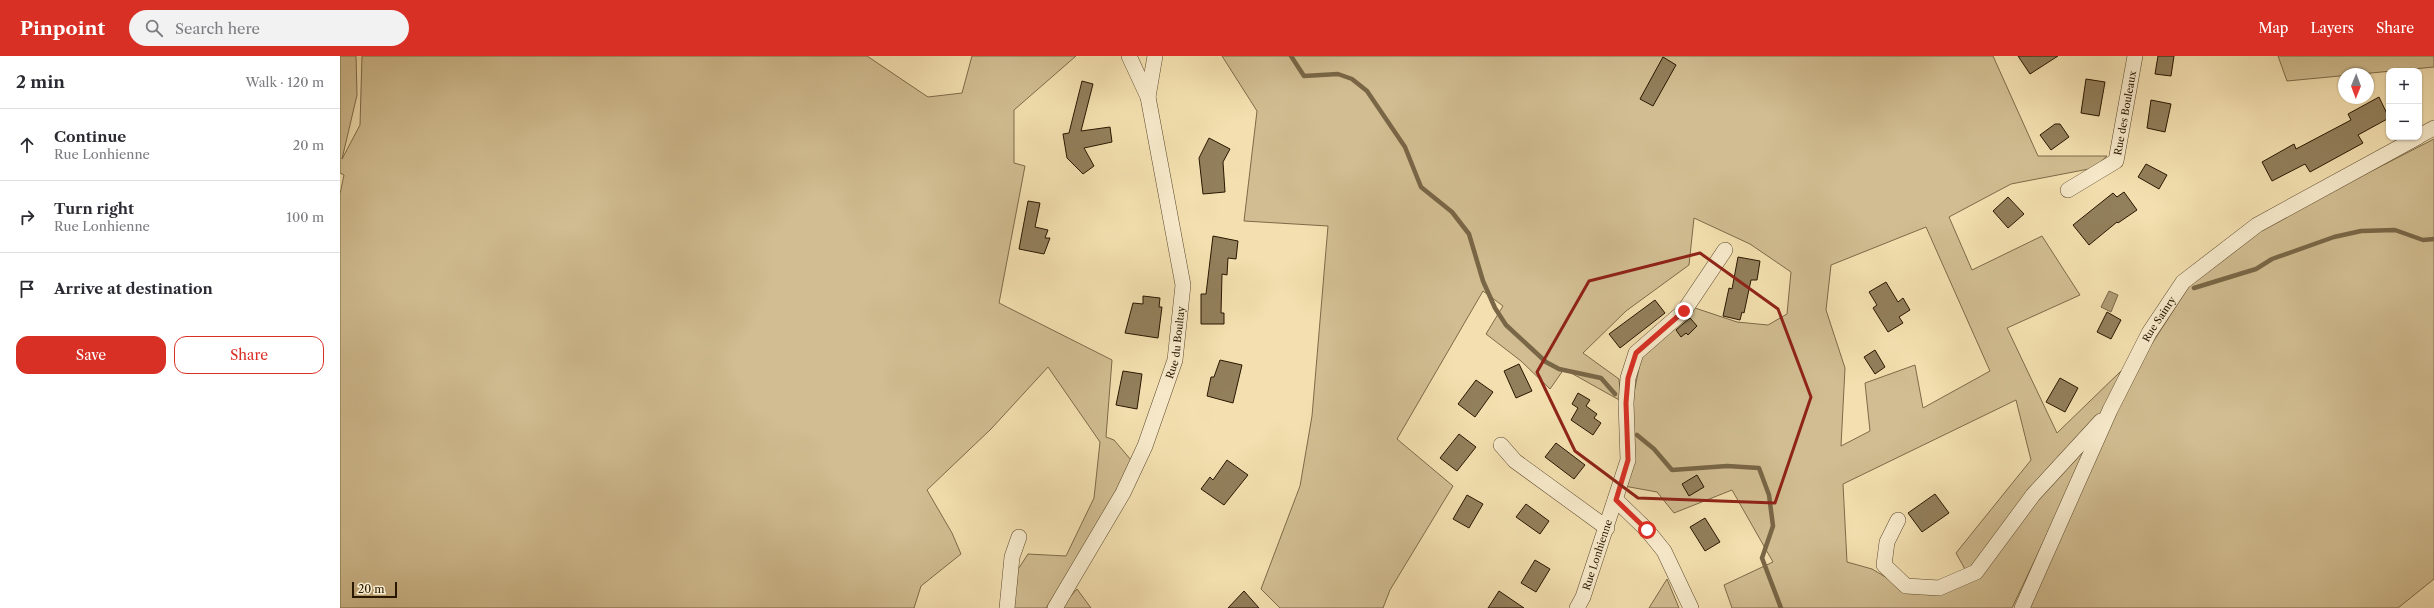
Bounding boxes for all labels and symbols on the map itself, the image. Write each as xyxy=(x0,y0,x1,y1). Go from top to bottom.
north arrow xyxy=(2338,68,2374,104)
street label: Rue des Bouleaux xyxy=(2111,69,2139,156)
street label: Rue Sainry xyxy=(2139,293,2179,344)
route end xyxy=(1675,302,1693,320)
street label: Rue du Boultay xyxy=(1163,305,1187,380)
street label: Rue Lonhienne xyxy=(1579,517,1615,592)
route start xyxy=(1638,521,1656,539)
scale bar xyxy=(352,580,397,599)

